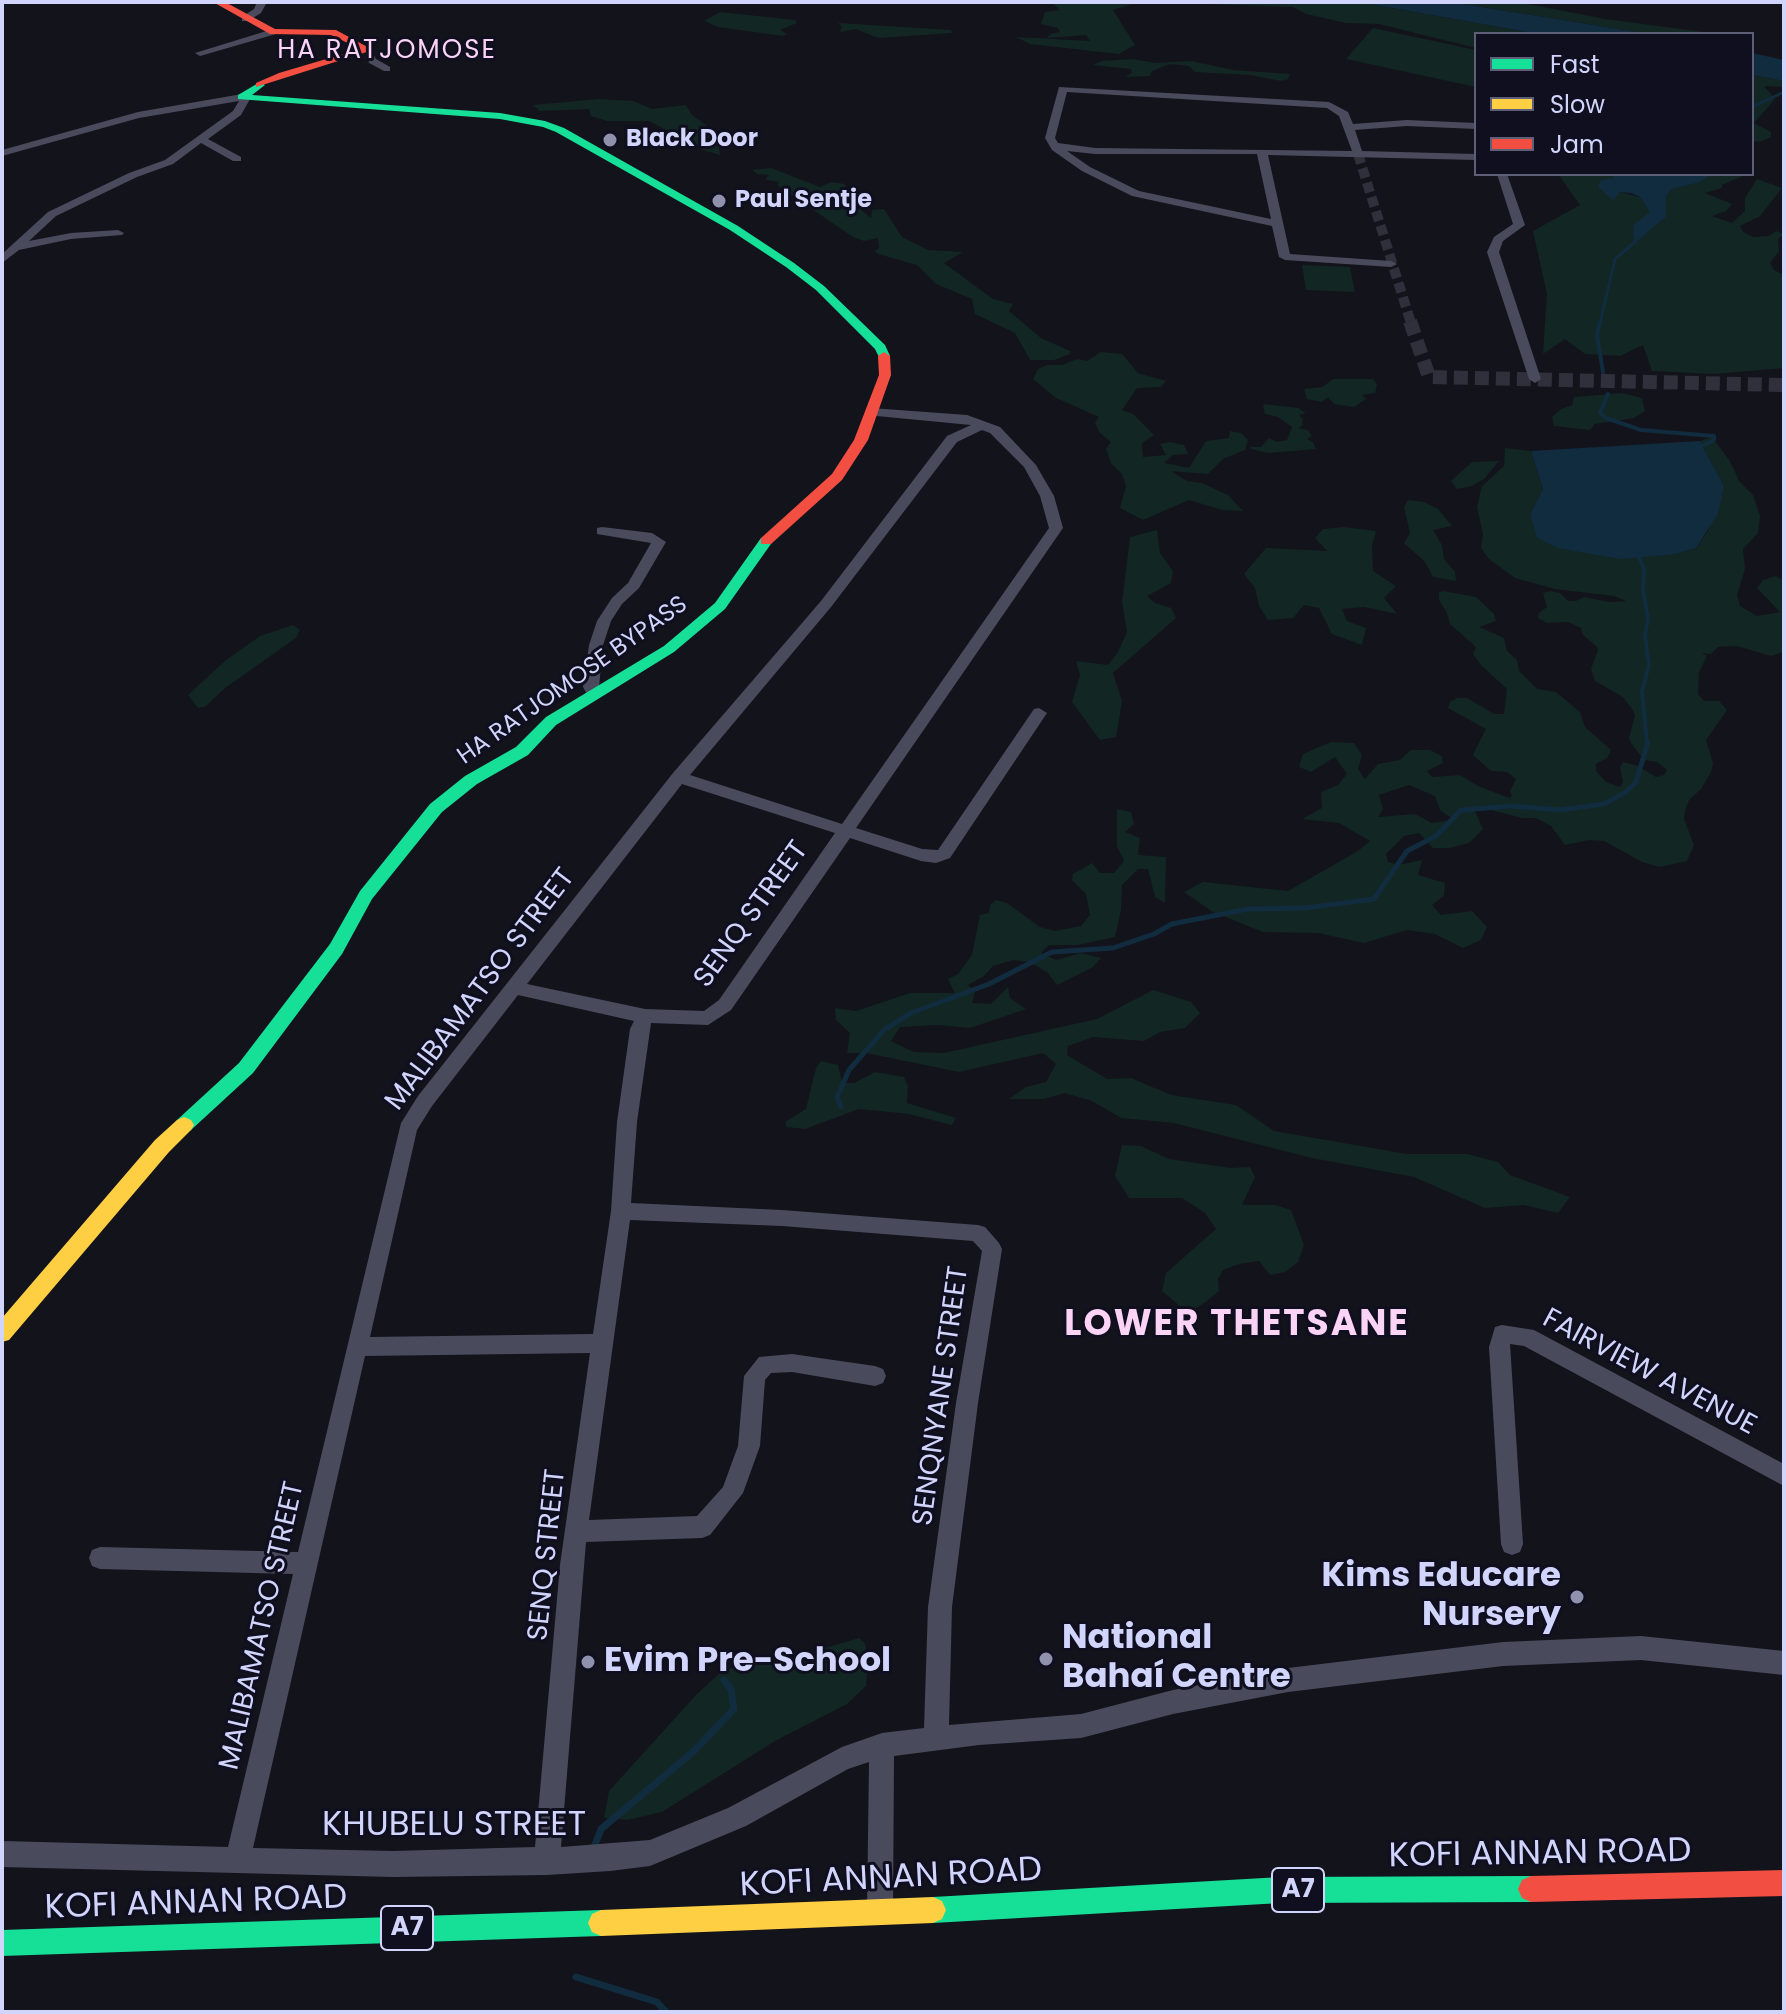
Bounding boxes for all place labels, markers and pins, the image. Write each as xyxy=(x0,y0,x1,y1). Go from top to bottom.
place label: Black Door xyxy=(626,126,758,154)
marker: Black Door xyxy=(601,131,619,149)
place label: Paul Sentje xyxy=(735,187,872,215)
marker: Paul Sentje xyxy=(710,192,728,210)
place label: Kims Educare Nursery xyxy=(1322,1557,1561,1636)
marker: Kims Educare Nursery xyxy=(1568,1588,1586,1606)
place label: National Bahaí Centre xyxy=(1062,1619,1291,1698)
place label: Evim Pre-School xyxy=(604,1642,891,1682)
marker: National Bahaí Centre xyxy=(1037,1650,1055,1668)
marker: Evim Pre-School xyxy=(579,1653,597,1671)

